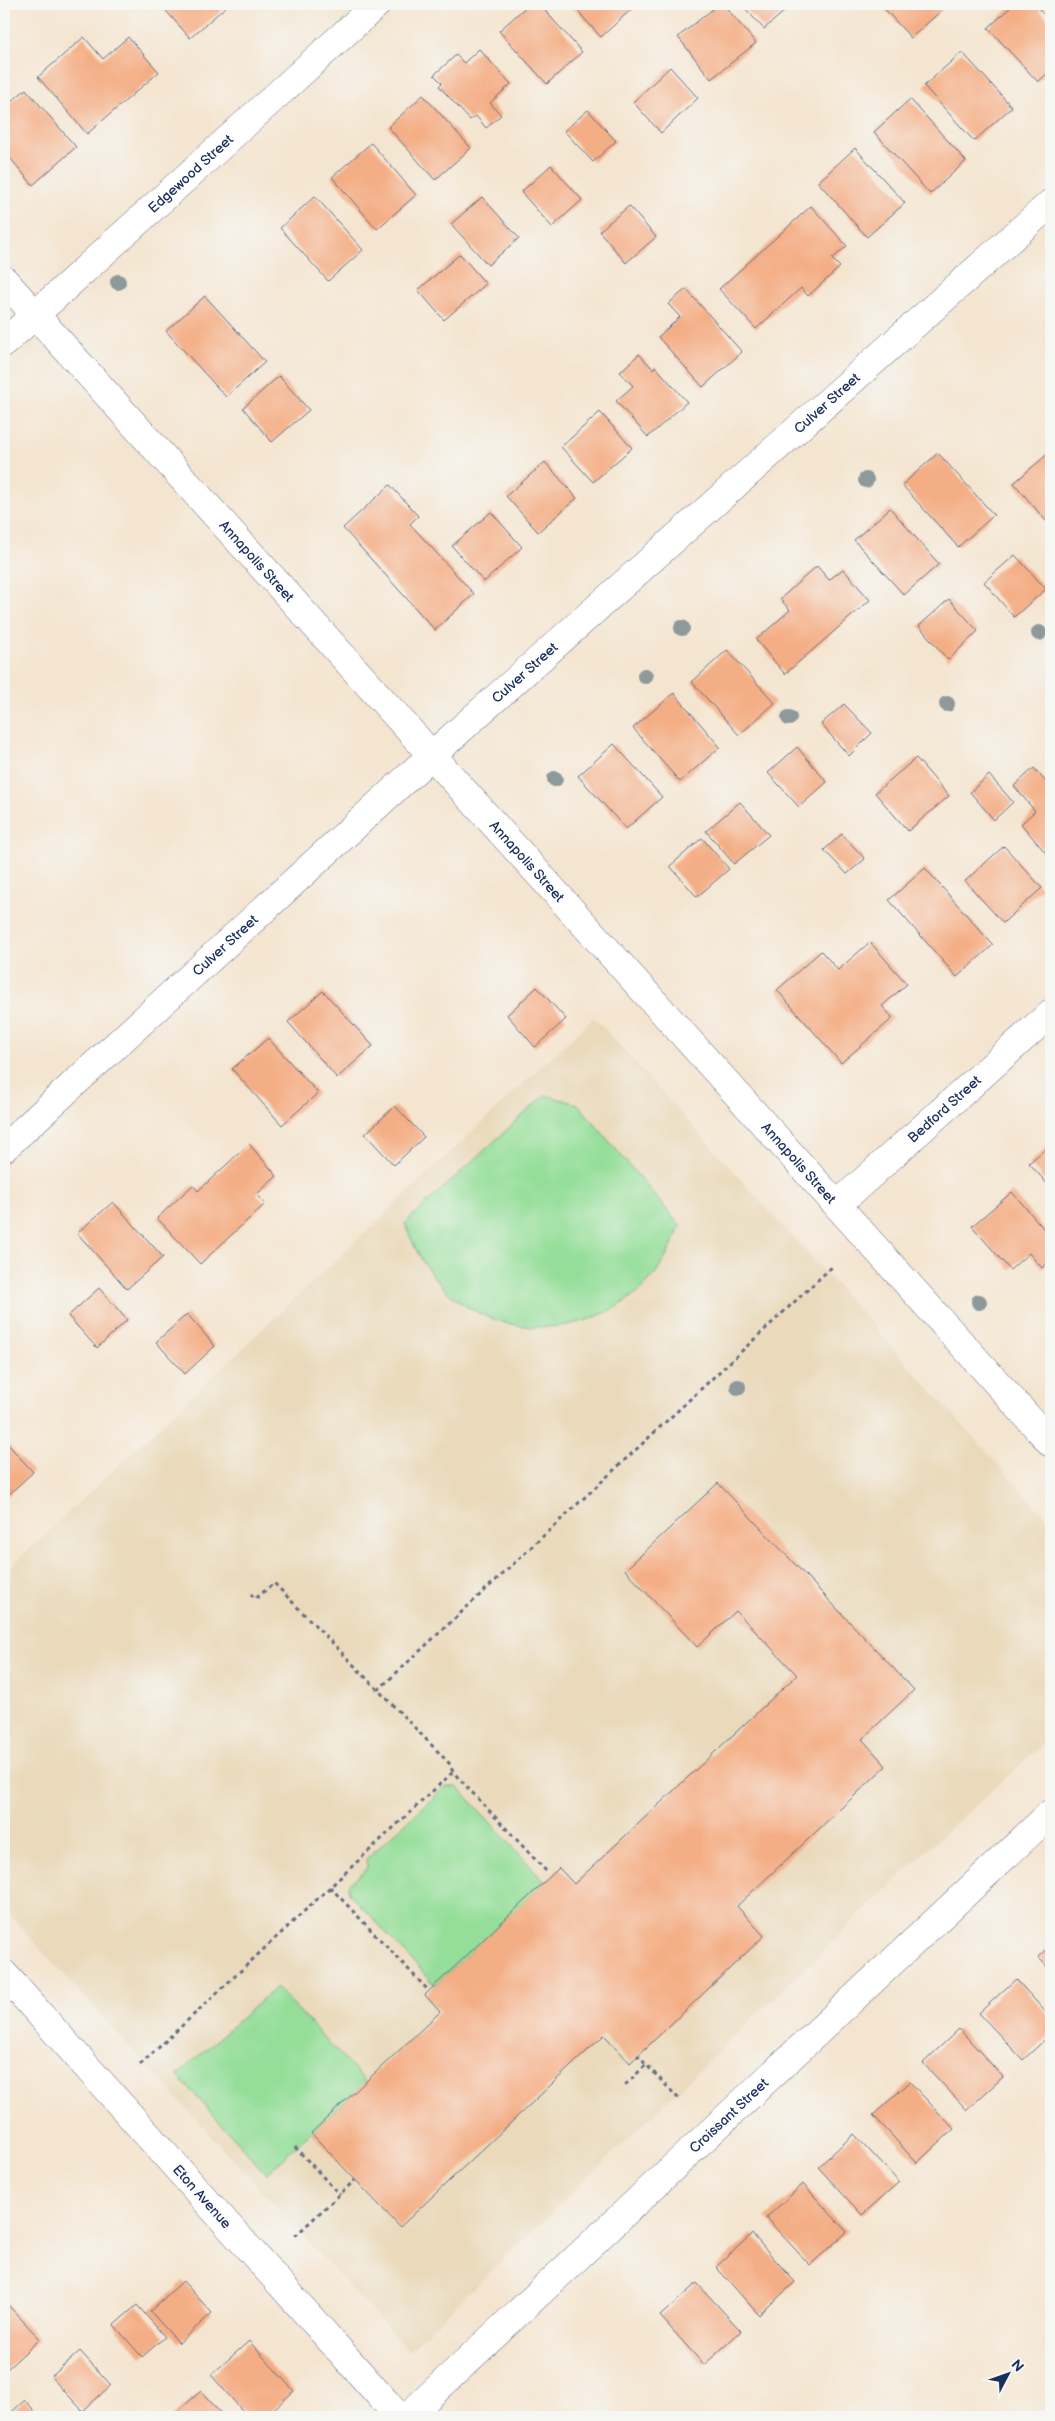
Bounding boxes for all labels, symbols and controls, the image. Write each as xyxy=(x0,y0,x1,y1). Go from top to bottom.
street label: Edgewood Street xyxy=(144,130,237,216)
street label: Culver Street xyxy=(790,369,864,437)
street label: Annapolis Street xyxy=(216,517,298,606)
street label: Culver Street xyxy=(488,638,562,706)
street label: Annapolis Street xyxy=(486,817,569,906)
street label: Culver Street xyxy=(189,910,262,979)
street label: Bedford Street xyxy=(904,1071,985,1146)
street label: Annapolis Street xyxy=(758,1119,840,1208)
street label: Croissant Street xyxy=(686,2074,772,2156)
street label: Eton Avenue xyxy=(169,2161,235,2232)
north arrow xyxy=(982,2348,1032,2398)
text: N xyxy=(1008,2356,1027,2375)

